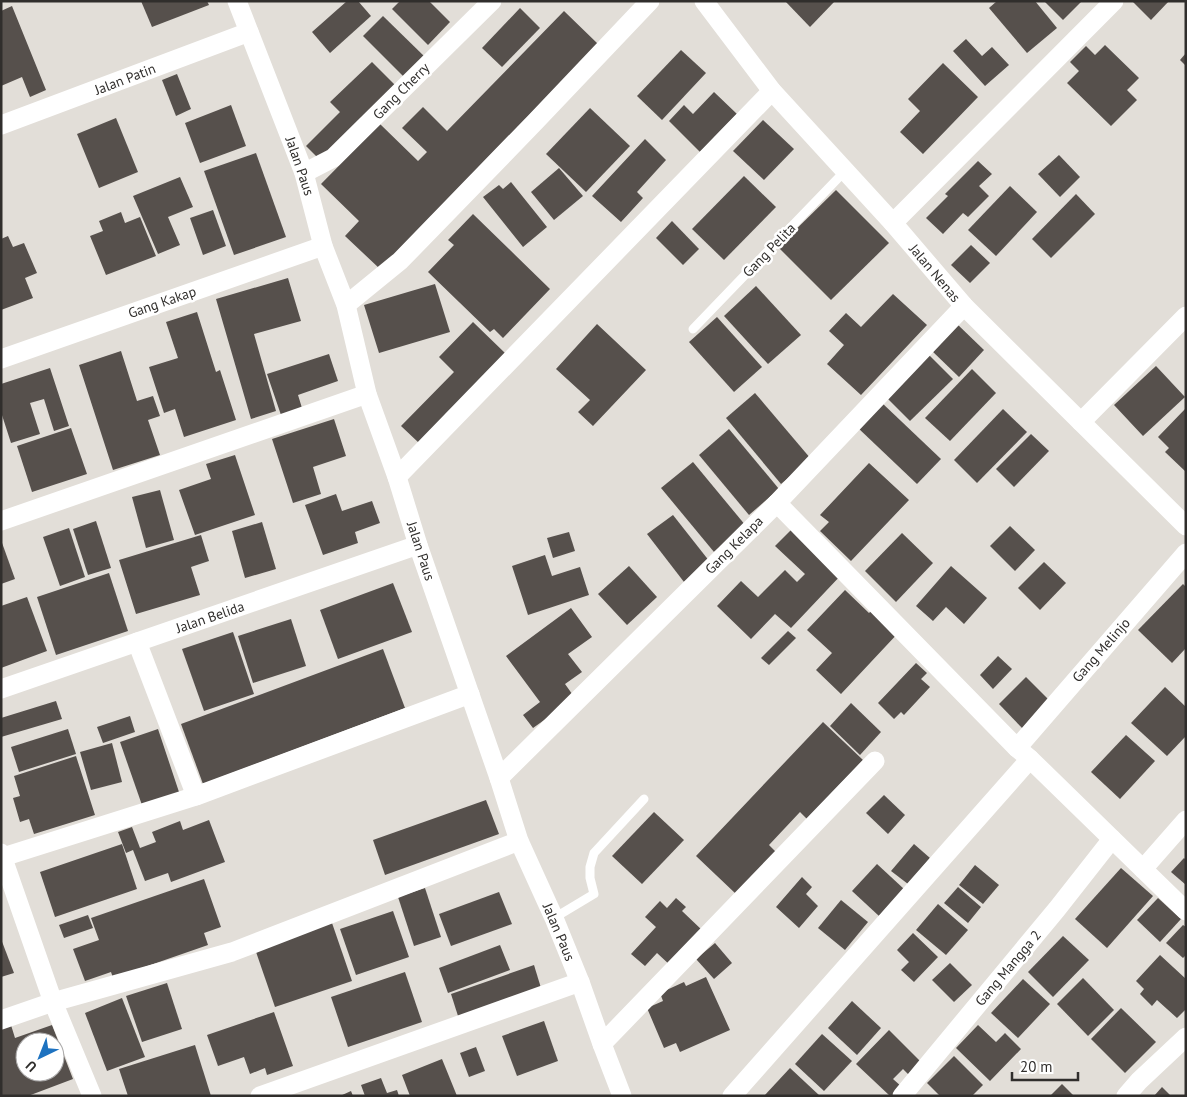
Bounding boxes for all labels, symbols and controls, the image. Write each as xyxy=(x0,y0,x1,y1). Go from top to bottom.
street label: Gang Cherry xyxy=(369,58,434,123)
street label: Jalan Patin xyxy=(91,59,158,99)
street label: Jalan Paus xyxy=(281,133,319,198)
street label: Gang Pelita xyxy=(739,219,799,281)
street label: Jalan Nenas xyxy=(905,239,965,306)
street label: Gang Kakap xyxy=(126,282,198,322)
street label: Gang Kelapa xyxy=(701,512,767,578)
street label: Jalan Paus xyxy=(403,518,439,583)
street label: Jalan Belida xyxy=(173,597,247,637)
street label: Gang Melinjo xyxy=(1068,614,1134,686)
street label: Jalan Paus xyxy=(538,899,579,964)
street label: Gang Mangga 2 xyxy=(971,926,1045,1010)
north arrow xyxy=(15,1032,65,1082)
scale bar xyxy=(1012,1050,1078,1082)
text: U xyxy=(22,1057,40,1076)
text: 20 m xyxy=(1020,1057,1053,1076)

